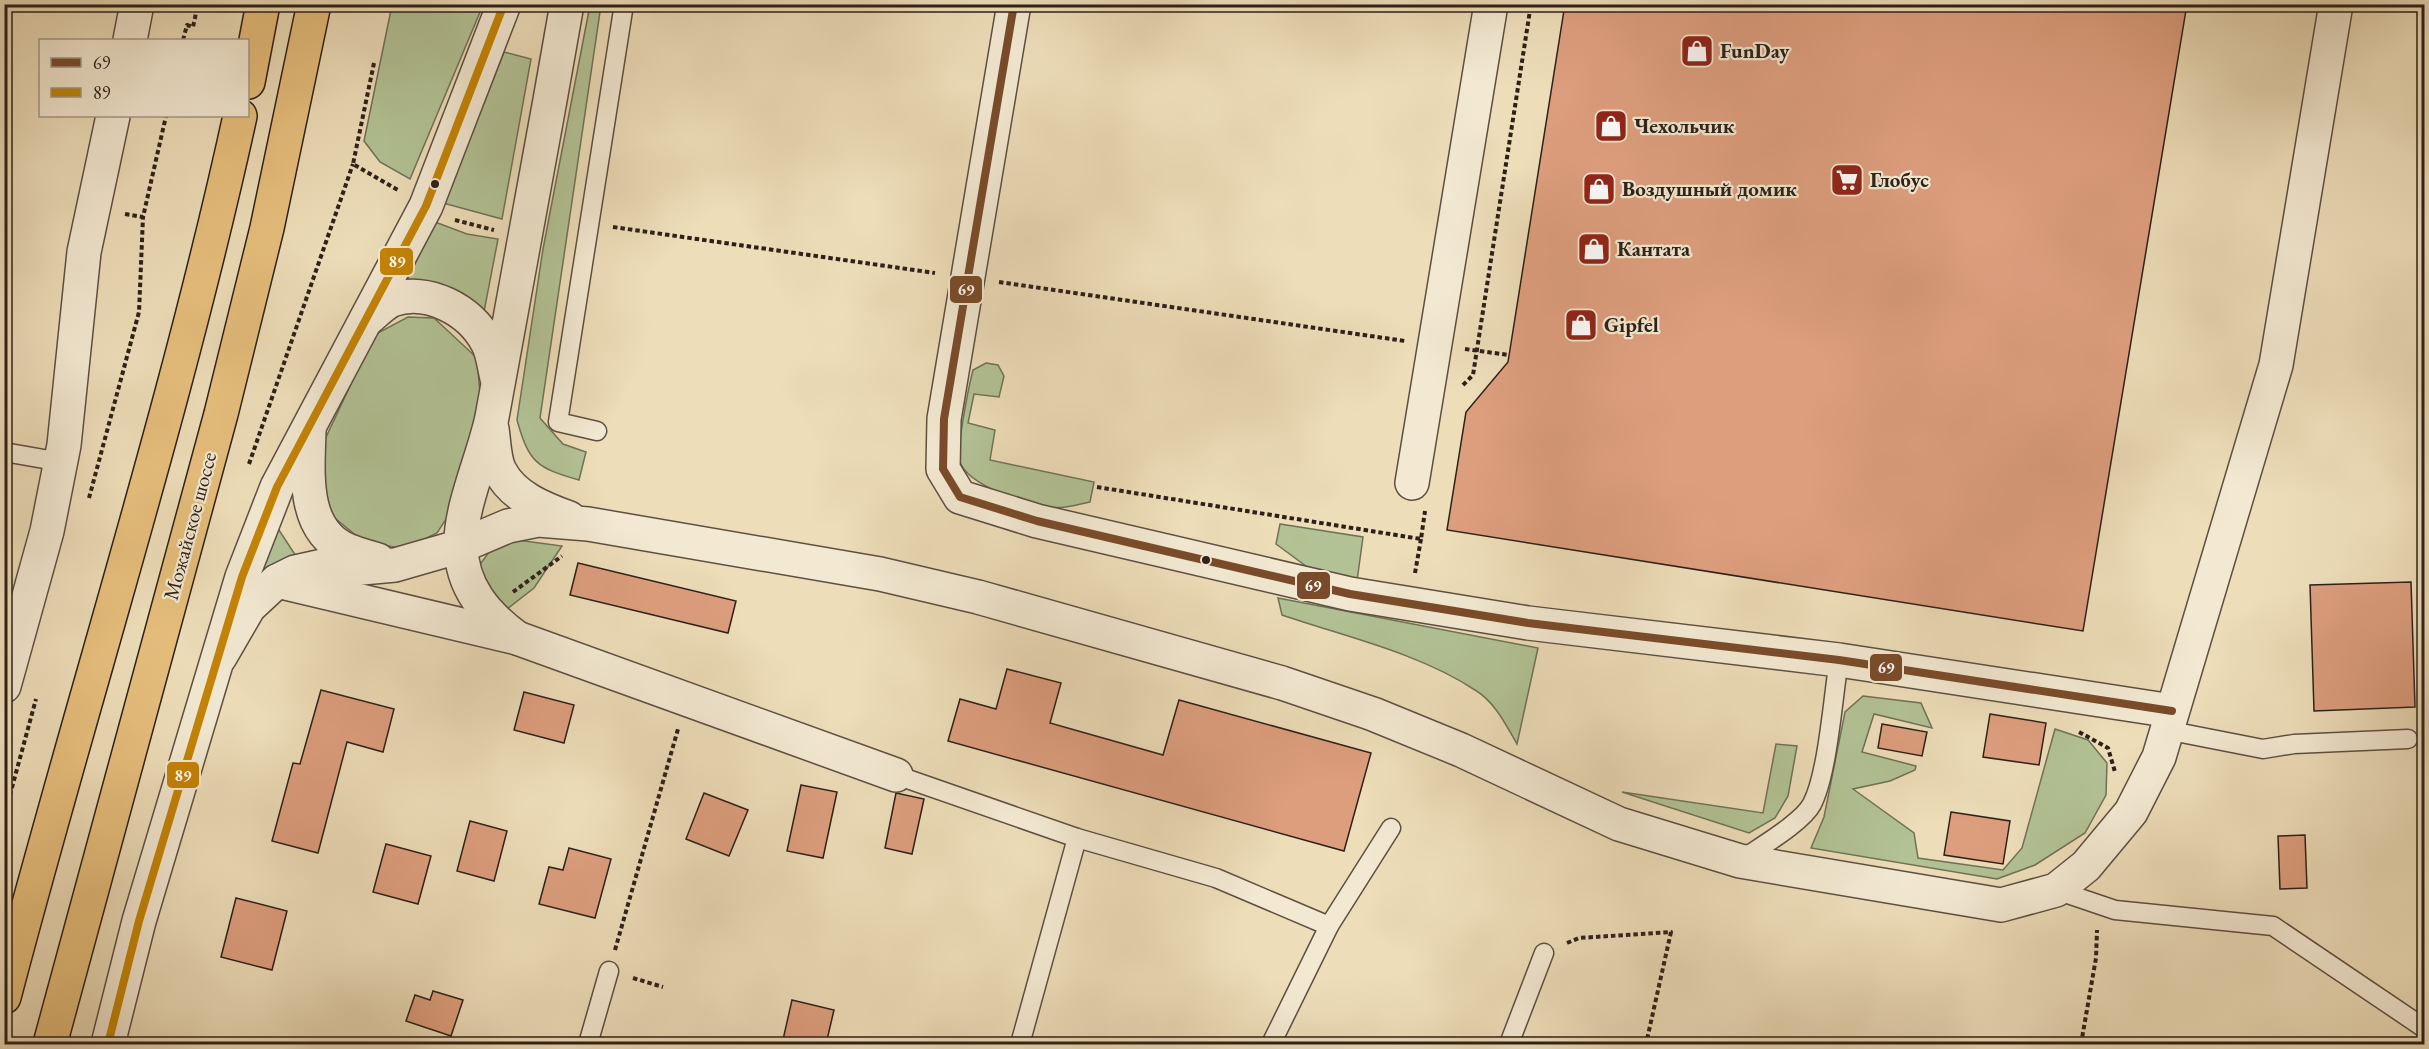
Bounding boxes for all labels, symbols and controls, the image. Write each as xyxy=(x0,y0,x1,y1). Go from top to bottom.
shop icon: FunDay xyxy=(1679,33,1715,69)
place label: FunDay xyxy=(1720,37,1790,64)
legend xyxy=(39,39,249,117)
text: 69 xyxy=(93,51,111,74)
text: 89 xyxy=(93,81,111,104)
shop icon: Чехольчик xyxy=(1593,108,1629,144)
place label: Чехольчик xyxy=(1634,112,1735,139)
supermarket icon: Глобус xyxy=(1829,162,1865,198)
place label: Глобус xyxy=(1870,166,1929,193)
shop icon: Воздушный домик xyxy=(1581,171,1617,207)
place label: Воздушный домик xyxy=(1622,175,1797,202)
unlabelled marker xyxy=(429,178,441,190)
shop icon: Кантата xyxy=(1576,231,1612,267)
place label: Кантата xyxy=(1617,235,1691,262)
line badge: 89 xyxy=(379,247,414,276)
text: 89 xyxy=(389,251,406,272)
line badge: 69 xyxy=(949,275,983,304)
text: 69 xyxy=(958,279,975,300)
shop icon: Gipfel xyxy=(1563,307,1599,343)
place label: Gipfel xyxy=(1604,311,1659,338)
street label: Можайское шоссе xyxy=(157,449,222,603)
unlabelled marker xyxy=(1200,554,1212,566)
line badge: 69 xyxy=(1296,571,1331,600)
text: 69 xyxy=(1305,575,1322,596)
line badge: 69 xyxy=(1869,653,1903,682)
text: 69 xyxy=(1878,657,1895,678)
line badge: 89 xyxy=(166,761,200,789)
text: 89 xyxy=(175,765,192,786)

